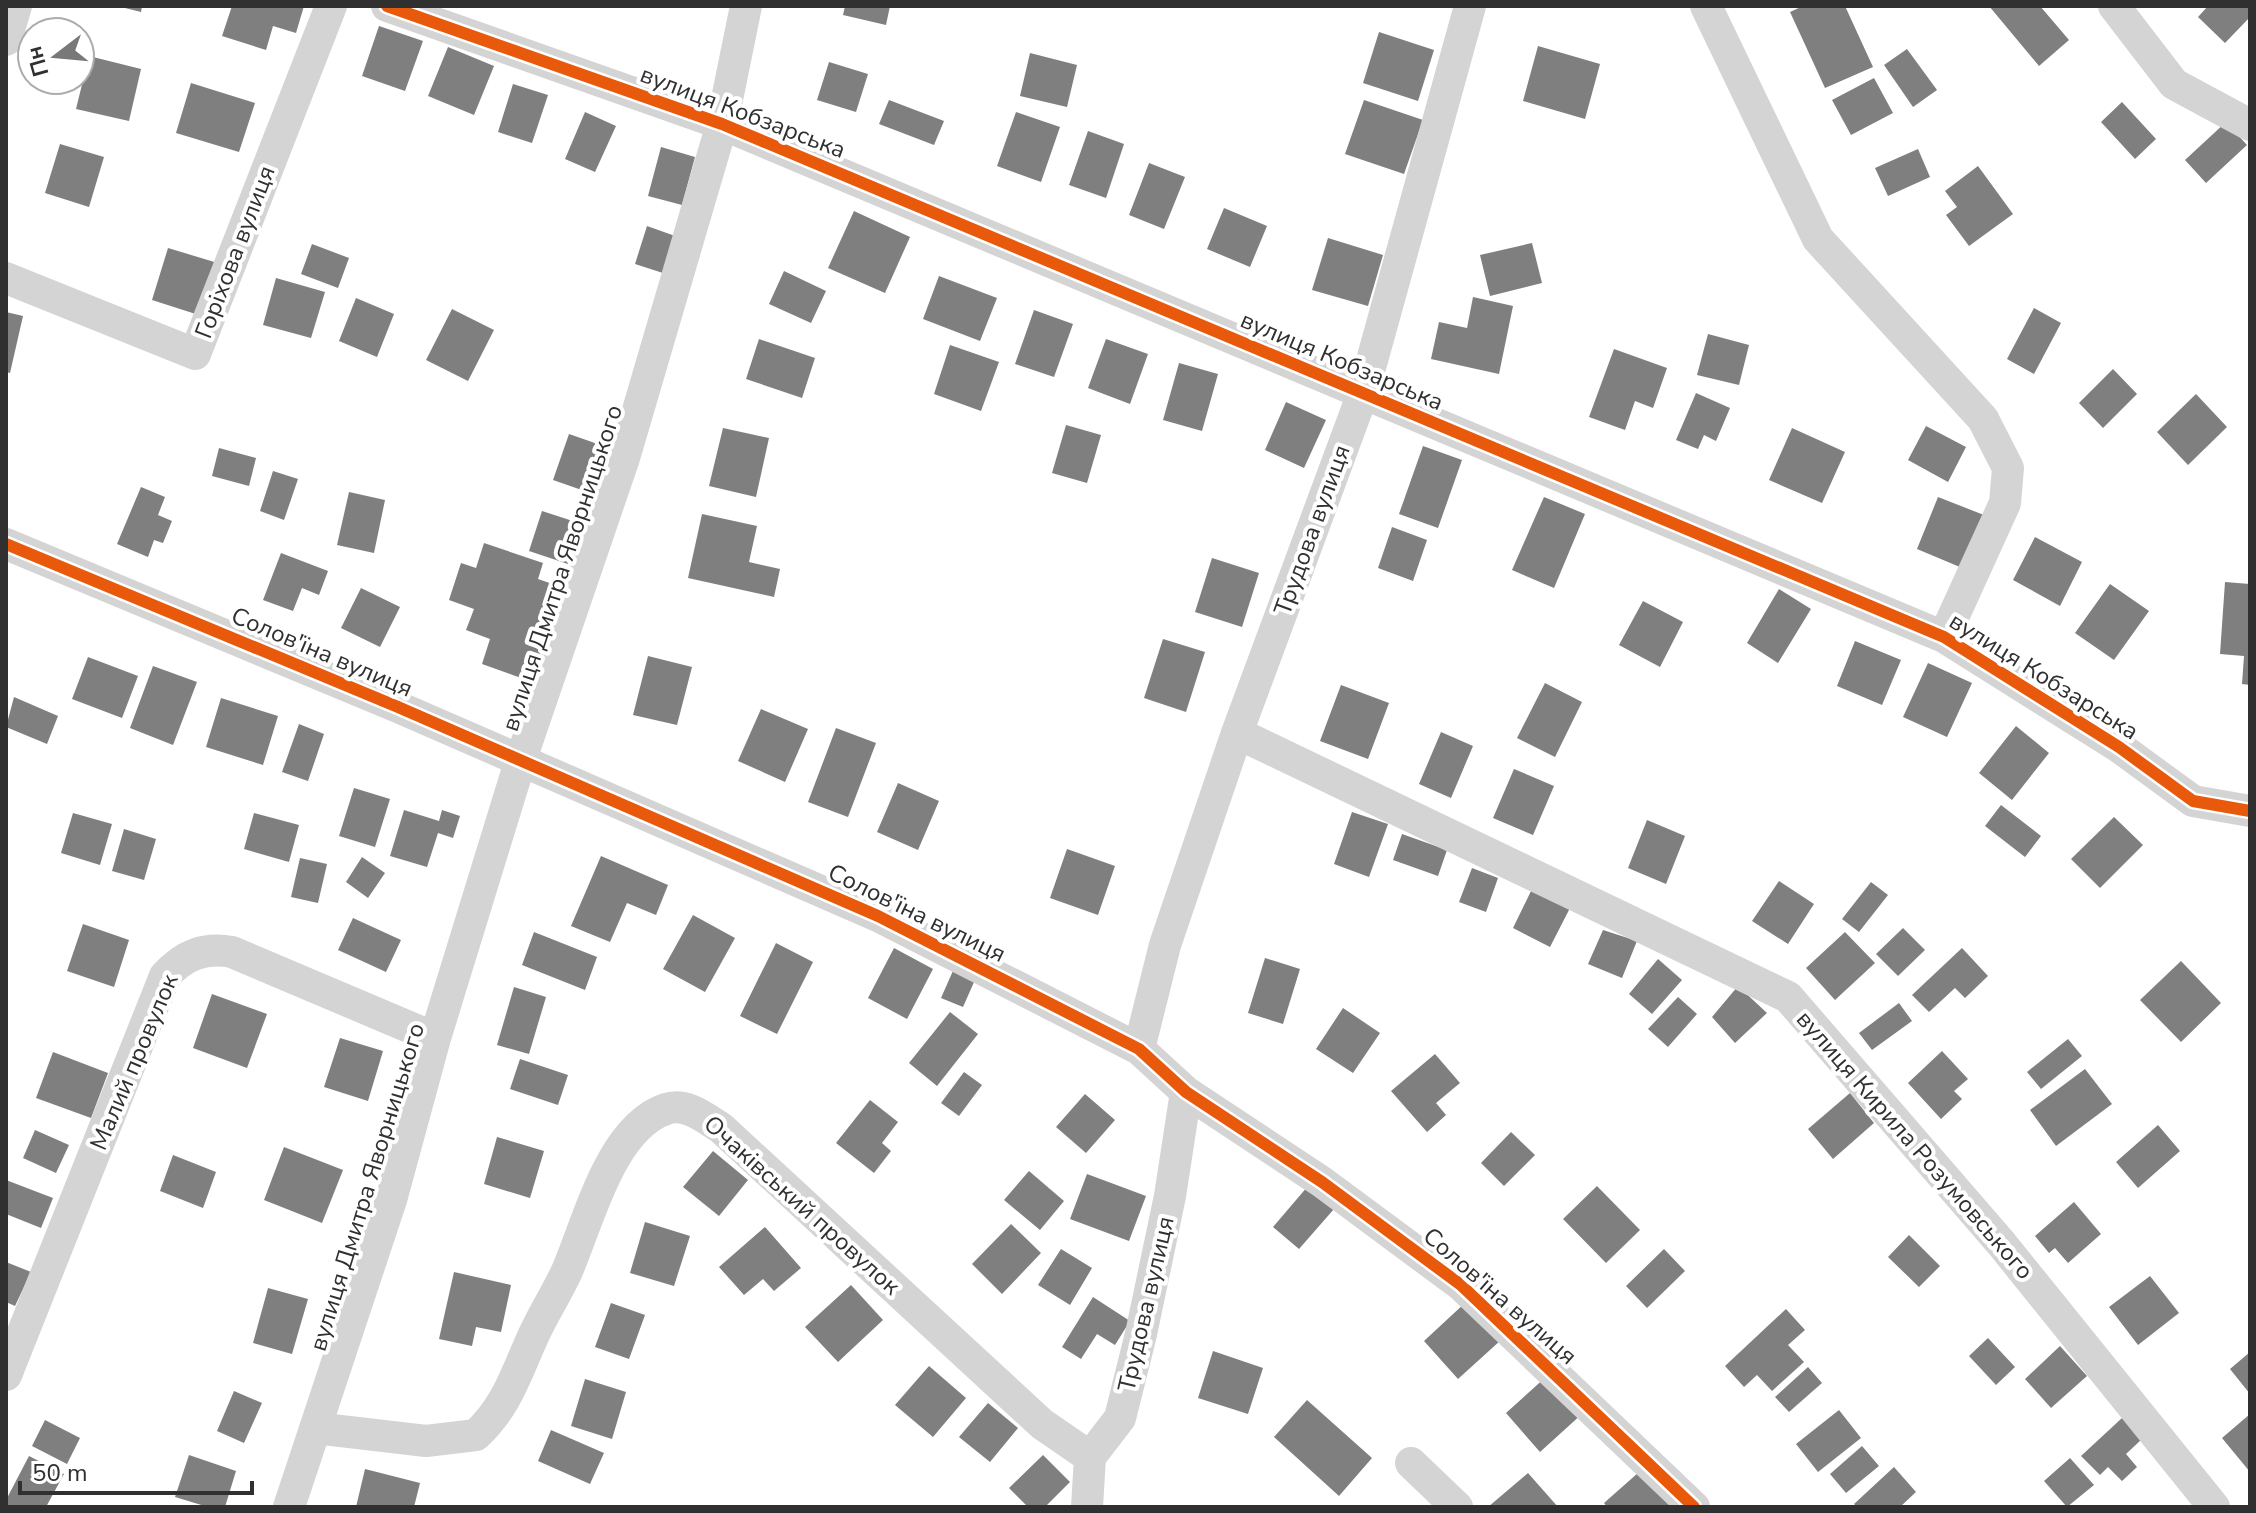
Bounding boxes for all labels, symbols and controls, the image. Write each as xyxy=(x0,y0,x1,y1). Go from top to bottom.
north arrow xyxy=(16,16,96,96)
text: Пн xyxy=(19,43,56,80)
street label: вулиця Кобзарська xyxy=(636,58,850,166)
street label: Горіхова вулиця xyxy=(187,161,283,343)
street label: вулиця Кобзарська xyxy=(1236,304,1448,418)
street label: вулиця Дмитра Яворницького xyxy=(494,401,630,735)
street label: Трудова вулиця xyxy=(1266,440,1358,620)
street label: Солов'їна вулиця xyxy=(226,599,418,705)
street label: вулиця Кобзарська xyxy=(1943,605,2145,747)
street label: Солов'їна вулиця xyxy=(823,856,1011,970)
street label: Малий провулок xyxy=(82,969,186,1155)
street label: вулиця Кирила Розумовського xyxy=(1789,1004,2041,1286)
street label: вулиця Дмитра Яворницького xyxy=(302,1019,432,1355)
street label: Очаківський провулок xyxy=(697,1108,907,1302)
street label: Трудова вулиця xyxy=(1110,1213,1182,1395)
street label: Солов'їна вулиця xyxy=(1416,1220,1584,1372)
scale bar xyxy=(20,1445,252,1495)
text: 50 m xyxy=(32,1457,88,1489)

